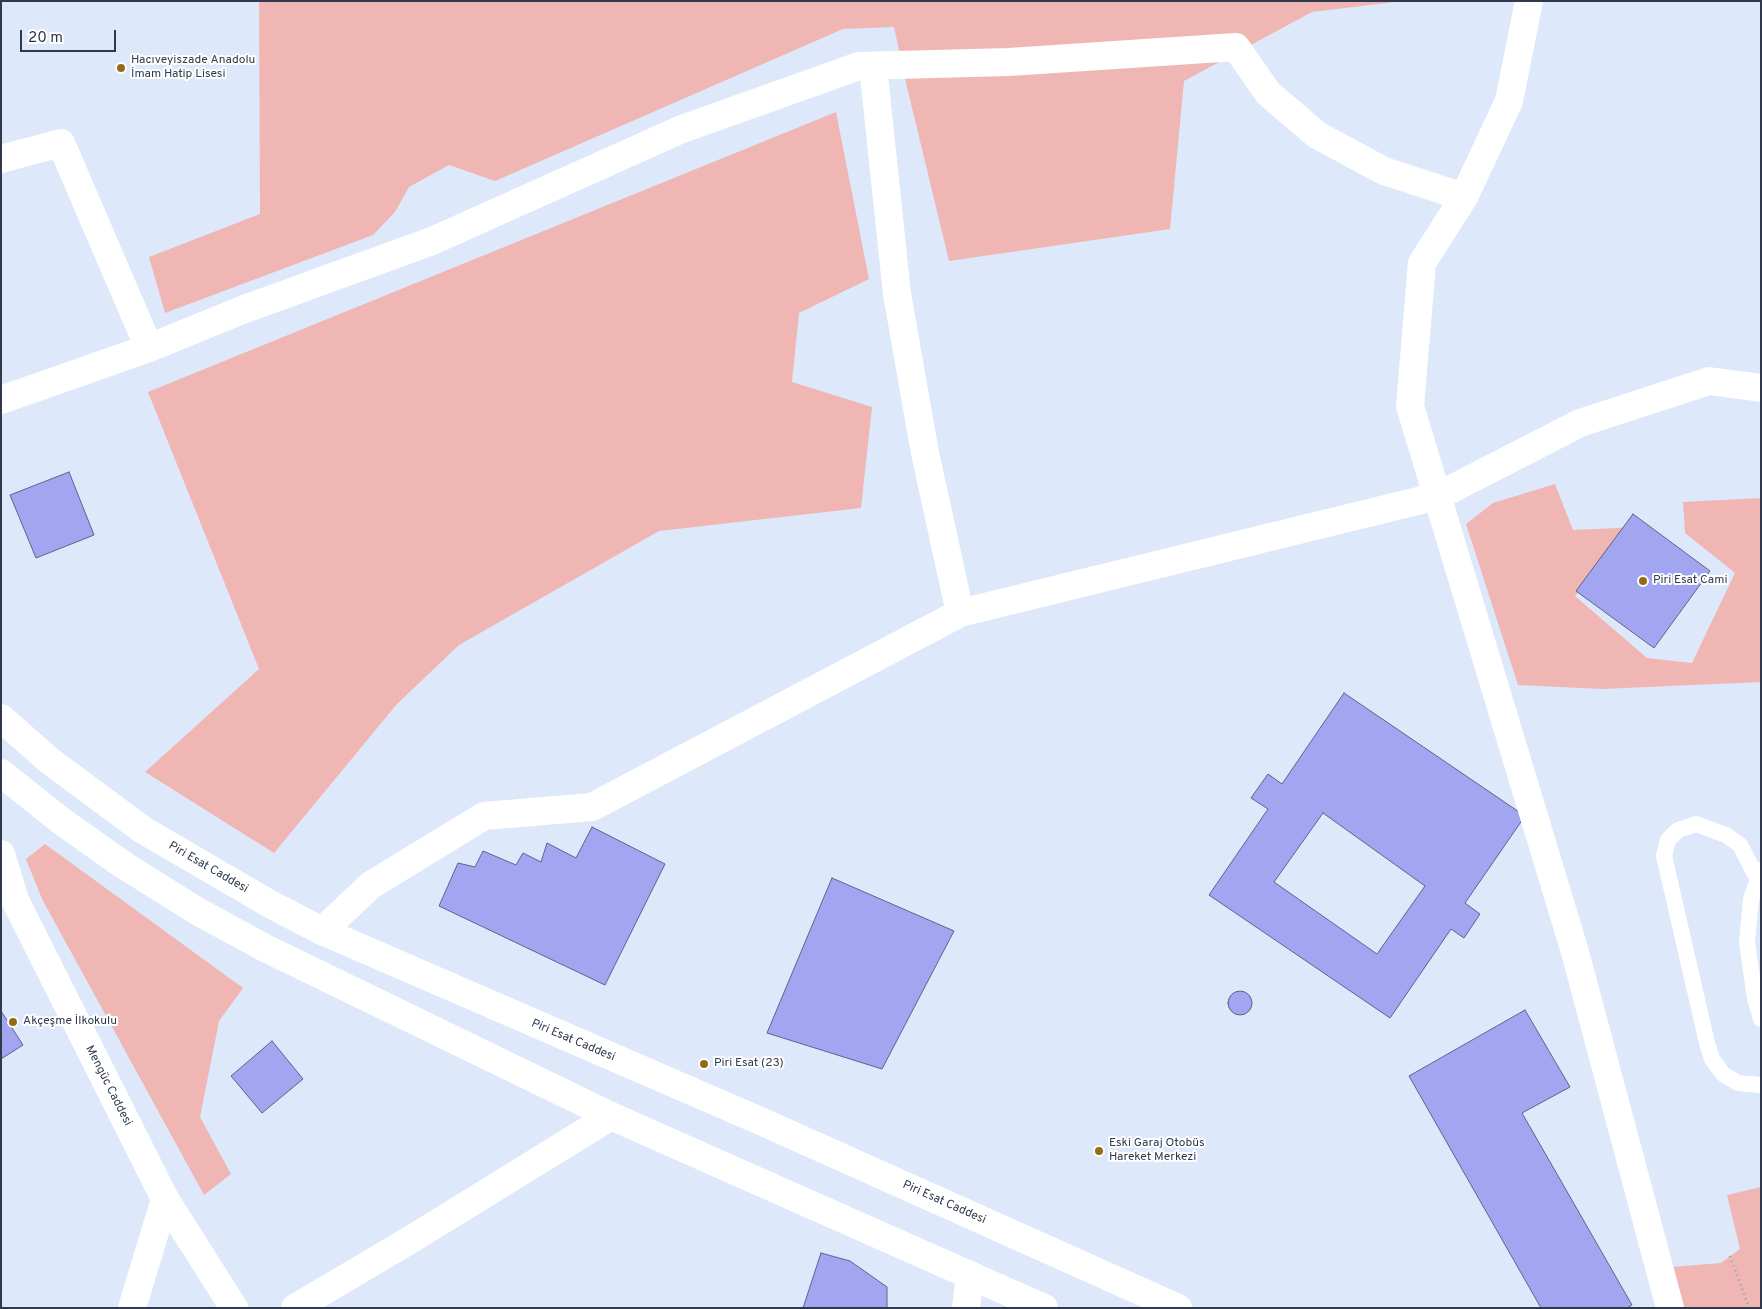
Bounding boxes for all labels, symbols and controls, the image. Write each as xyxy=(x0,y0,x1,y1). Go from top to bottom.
scale bar xyxy=(22,20,119,52)
text: 20 m xyxy=(28,29,63,48)
place label: Hacıveyiszade Anadolu İmam Hatip Lisesi xyxy=(131,54,255,82)
marker: Hacıveyiszade Anadolu İmam Hatip Lisesi xyxy=(115,62,127,74)
place label: Piri Esat Cami xyxy=(1653,574,1727,588)
marker: Piri Esat Cami xyxy=(1637,575,1649,587)
street label: Piri Esat Caddesi xyxy=(166,839,250,897)
place label: Akçeşme İlkokulu xyxy=(23,1015,117,1029)
marker: Akçeşme İlkokulu xyxy=(7,1016,19,1028)
street label: Piri Esat Caddesi xyxy=(529,1017,617,1065)
street label: Mengüc Caddesi xyxy=(82,1043,134,1129)
place label: Piri Esat (23) xyxy=(714,1057,784,1071)
marker: Piri Esat (23) xyxy=(698,1058,710,1070)
place label: Eski Garaj Otobüs Hareket Merkezi xyxy=(1109,1137,1205,1165)
marker: Eski Garaj Otobüs Hareket Merkezi xyxy=(1093,1145,1105,1157)
street label: Piri Esat Caddesi xyxy=(900,1178,988,1228)

